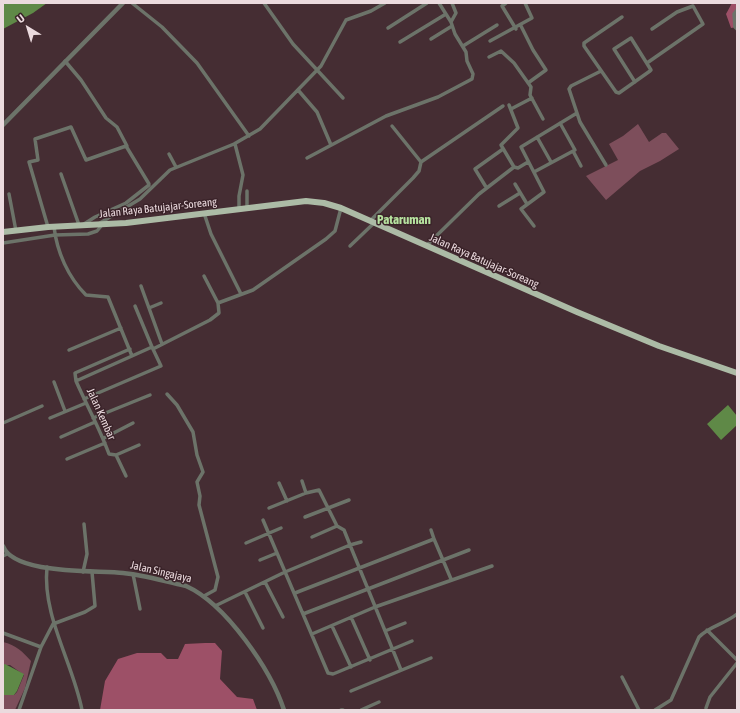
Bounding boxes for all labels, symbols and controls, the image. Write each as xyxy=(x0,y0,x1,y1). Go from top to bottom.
north arrow xyxy=(8,8,48,48)
text: U xyxy=(14,12,27,25)
street label: Jalan Raya Batujajar-Soreang xyxy=(98,195,218,221)
district label: Pataruman xyxy=(377,212,431,228)
street label: Jalan Raya Batujajar-Soreang xyxy=(427,231,541,291)
street label: Jalan Kembar xyxy=(84,386,118,442)
street label: Jalan Singajaya xyxy=(129,559,193,585)

